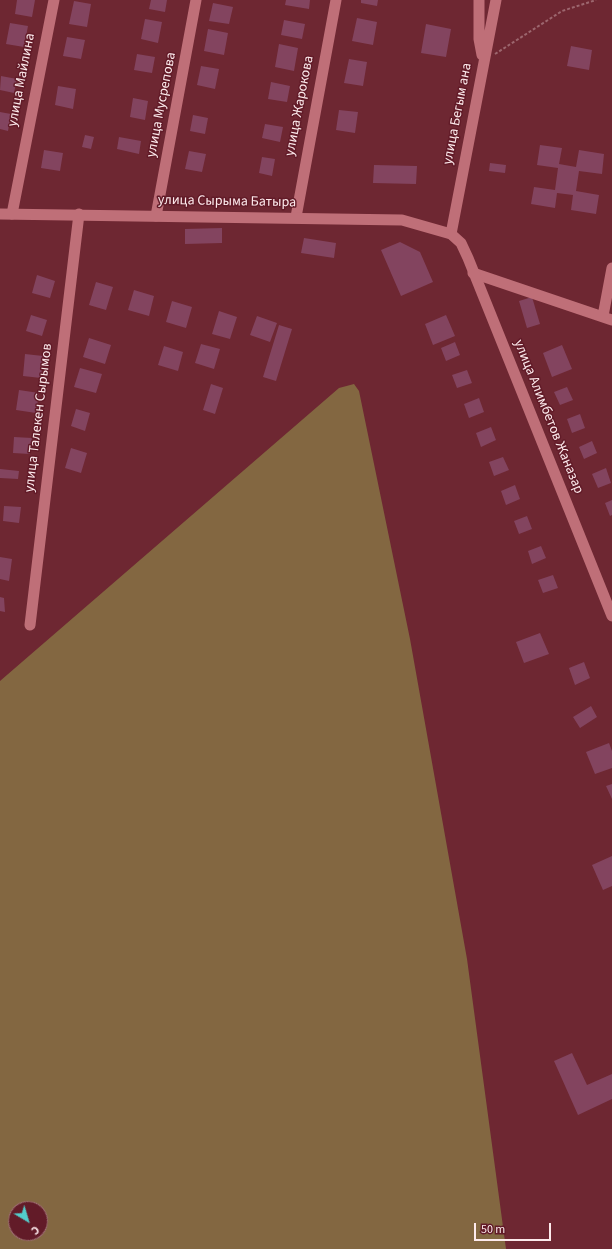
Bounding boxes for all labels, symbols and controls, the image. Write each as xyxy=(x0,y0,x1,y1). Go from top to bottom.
street label: улица Майлина xyxy=(5,32,39,128)
street label: улица Мусрепова xyxy=(144,51,180,159)
street label: улица Жарокова xyxy=(282,54,318,158)
street label: улица Бегым ана xyxy=(440,62,476,166)
street label: улица Сырыма Батыра xyxy=(158,192,296,212)
street label: улица Алимбетов Жаназар xyxy=(509,338,587,496)
street label: улица Талекен Сырымов xyxy=(22,343,56,493)
north arrow xyxy=(8,1201,48,1241)
scale bar xyxy=(476,1215,553,1241)
text: 50 m xyxy=(481,1221,505,1238)
text: С xyxy=(28,1222,42,1238)

